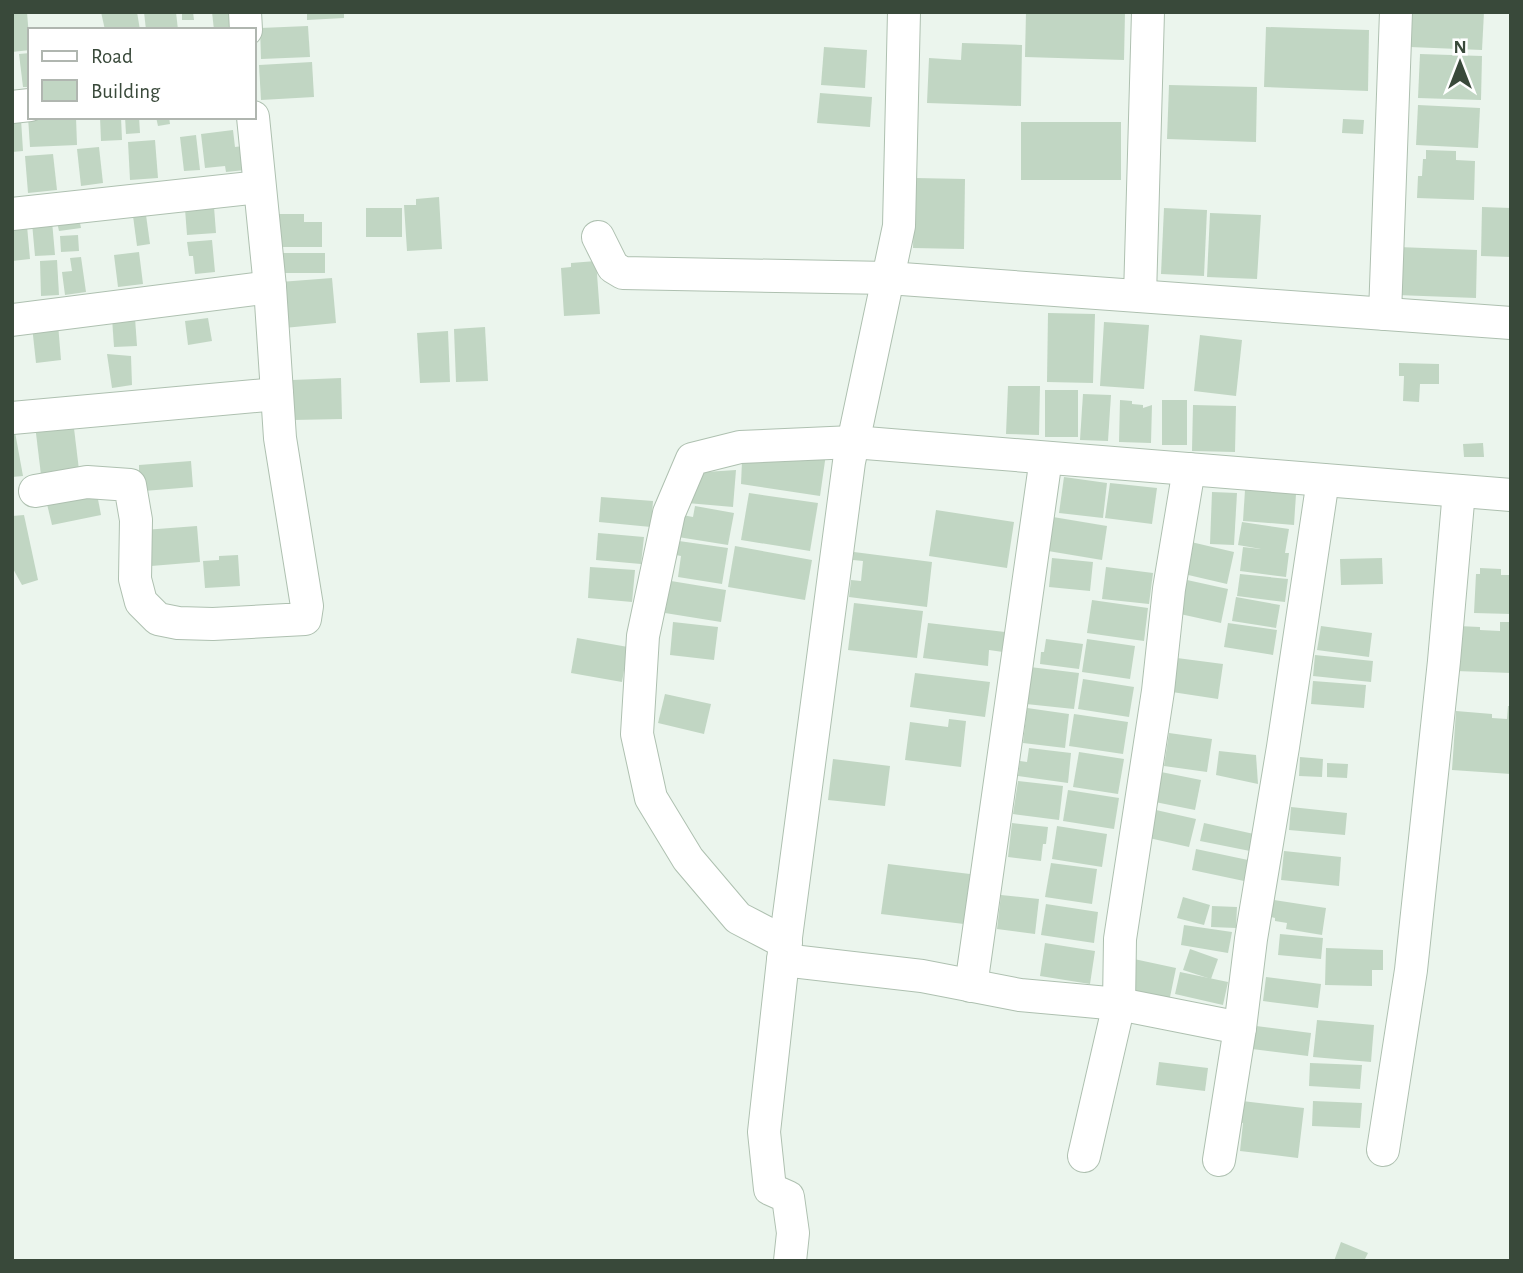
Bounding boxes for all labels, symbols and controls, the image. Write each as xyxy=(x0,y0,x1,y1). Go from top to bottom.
legend xyxy=(28,28,256,119)
north arrow xyxy=(1425,28,1495,98)
text: N xyxy=(1453,38,1467,57)
text: Road xyxy=(91,46,133,67)
text: Building xyxy=(91,81,161,102)

